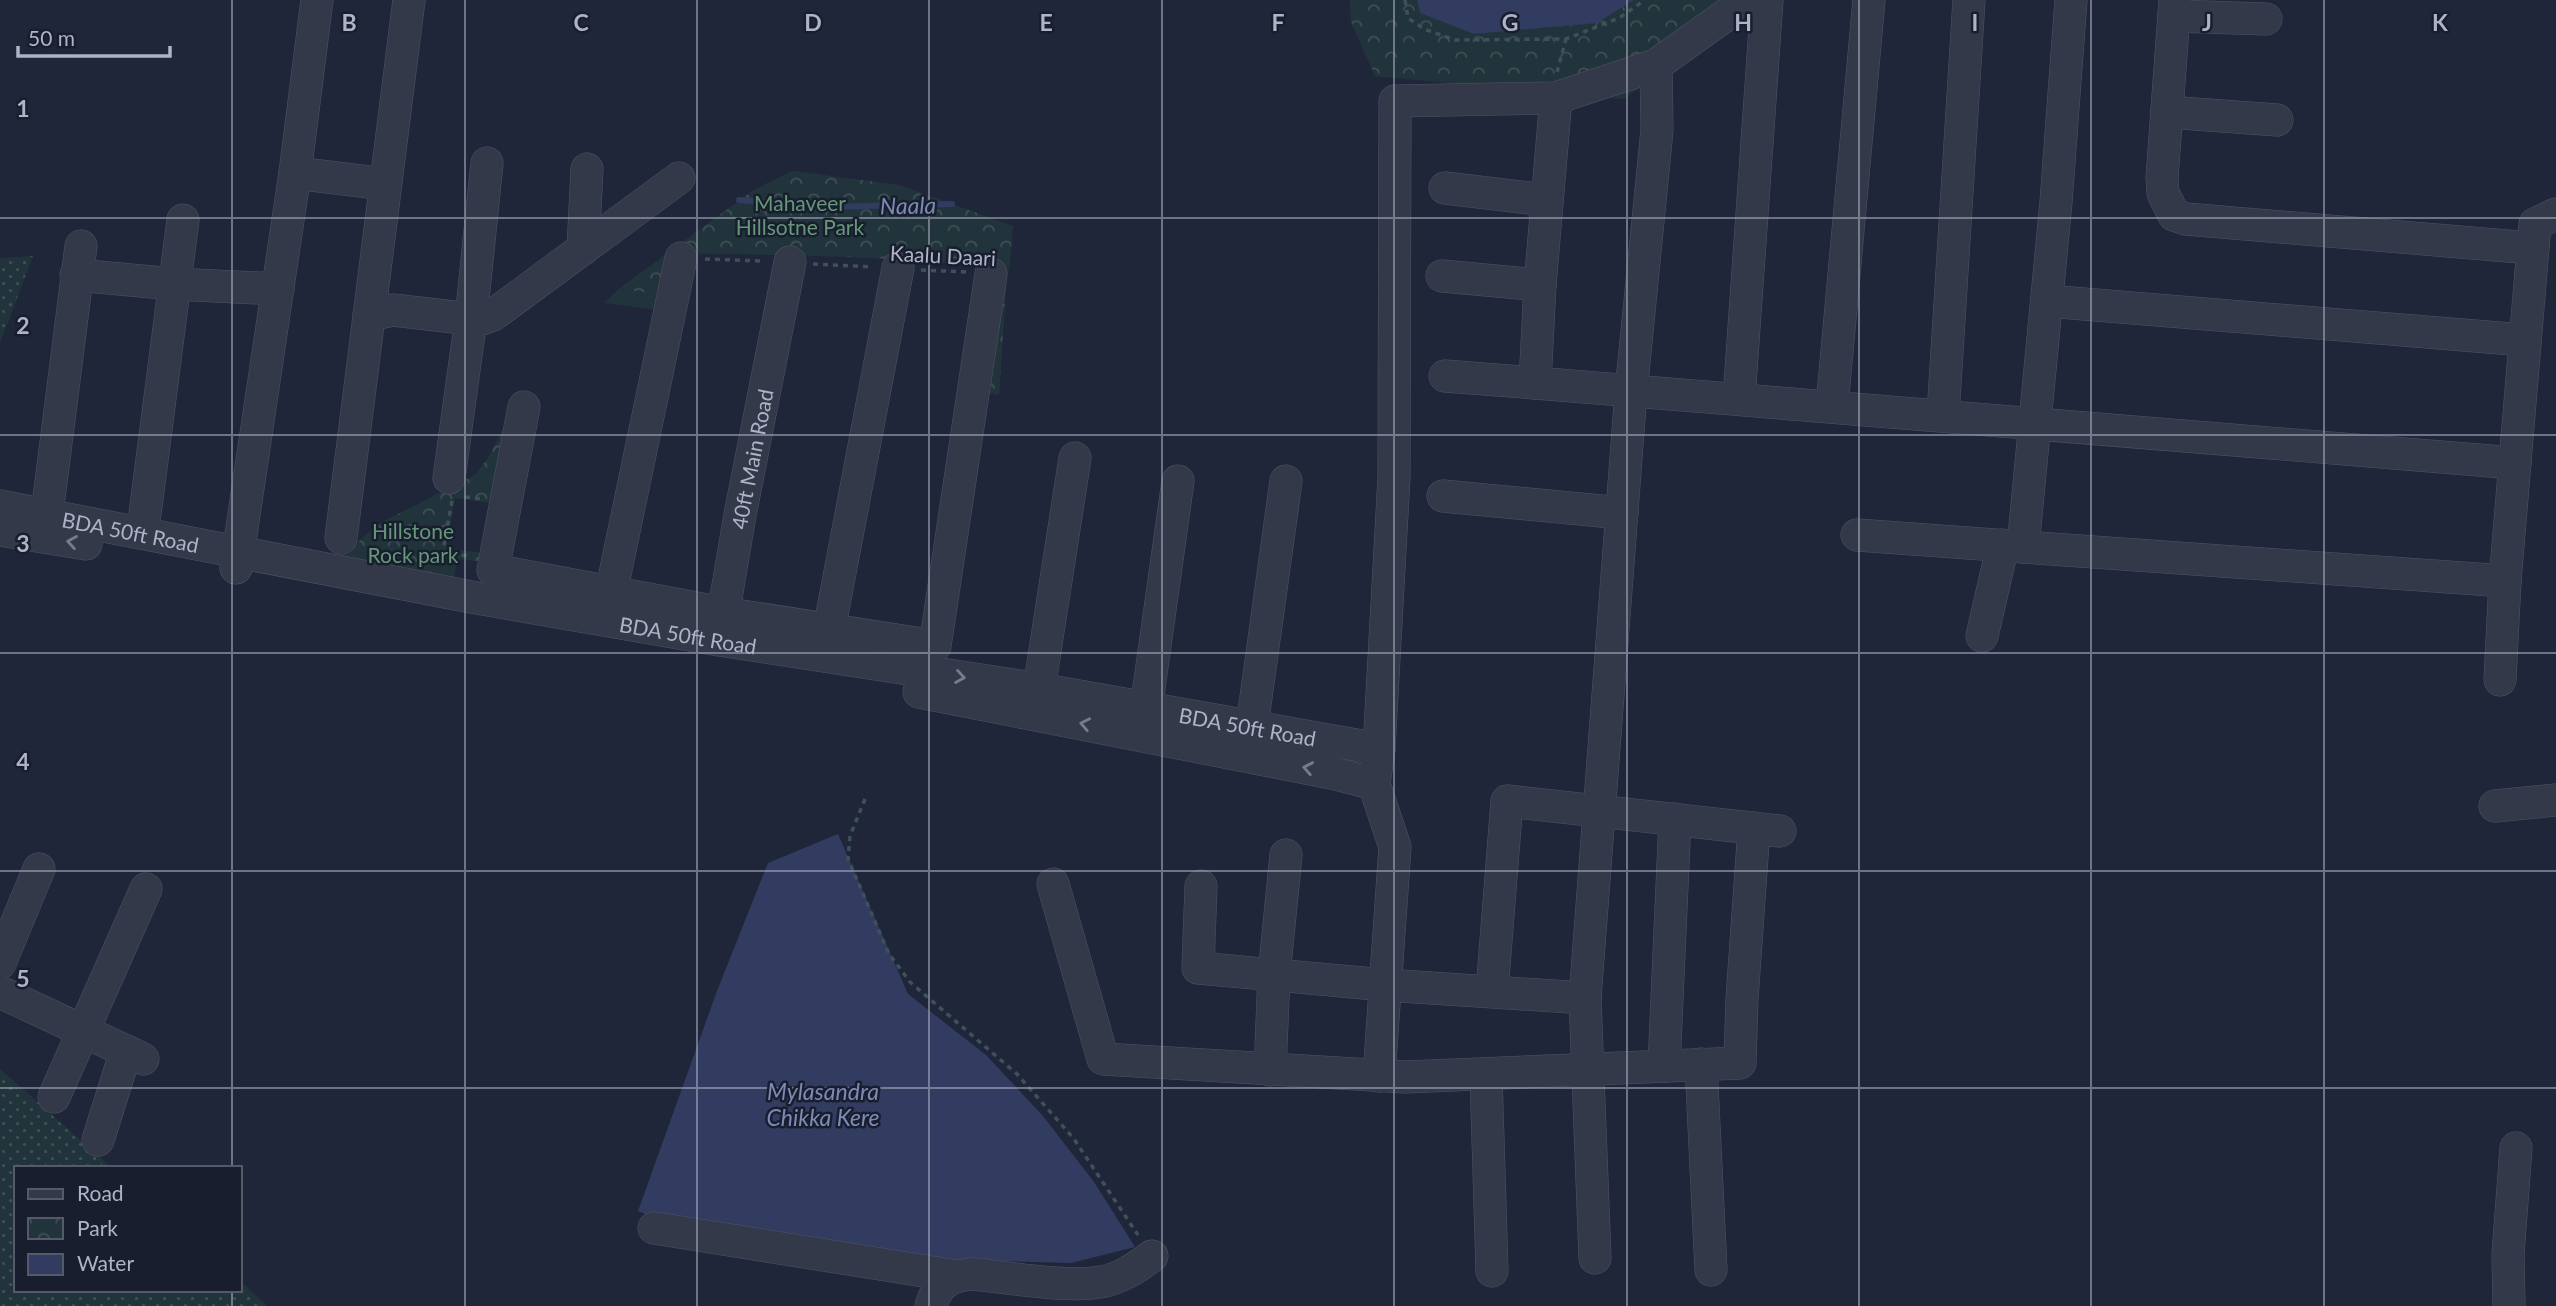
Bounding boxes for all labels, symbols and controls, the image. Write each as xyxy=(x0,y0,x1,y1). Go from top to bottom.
text: B xyxy=(341,8,357,36)
text: C xyxy=(573,8,589,36)
text: D xyxy=(804,8,822,36)
text: E xyxy=(1039,8,1053,36)
text: F xyxy=(1271,8,1285,36)
text: G xyxy=(1502,8,1518,36)
text: H xyxy=(1734,8,1752,36)
text: I xyxy=(1972,8,1978,36)
text: J xyxy=(2202,8,2212,36)
text: K xyxy=(2432,8,2448,36)
scale bar xyxy=(18,14,170,58)
text: 50 m xyxy=(28,25,75,50)
text: 1 xyxy=(16,94,30,122)
park label: Mahaveer Hillsotne Park xyxy=(736,190,865,239)
water label: Naala xyxy=(880,191,936,219)
street label: Kaalu Daari xyxy=(889,240,997,270)
text: 2 xyxy=(16,311,30,339)
street label: 40ft Main Road xyxy=(725,386,777,531)
street label: BDA 50ft Road xyxy=(60,506,201,557)
park label: Hillstone Rock park xyxy=(368,518,459,567)
text: 3 xyxy=(16,529,30,557)
one-way arrow xyxy=(66,535,78,550)
street label: BDA 50ft Road xyxy=(618,610,758,658)
one-way arrow xyxy=(954,670,966,685)
street label: BDA 50ft Road xyxy=(1177,701,1318,750)
one-way arrow xyxy=(1079,718,1091,733)
text: 4 xyxy=(16,747,30,775)
one-way arrow xyxy=(1302,761,1314,776)
text: 5 xyxy=(16,964,30,992)
water label: Mylasandra Chikka Kere xyxy=(766,1077,880,1131)
legend xyxy=(14,1166,242,1292)
text: Road xyxy=(77,1180,124,1205)
text: Park xyxy=(77,1215,118,1240)
text: Water xyxy=(77,1250,134,1275)

